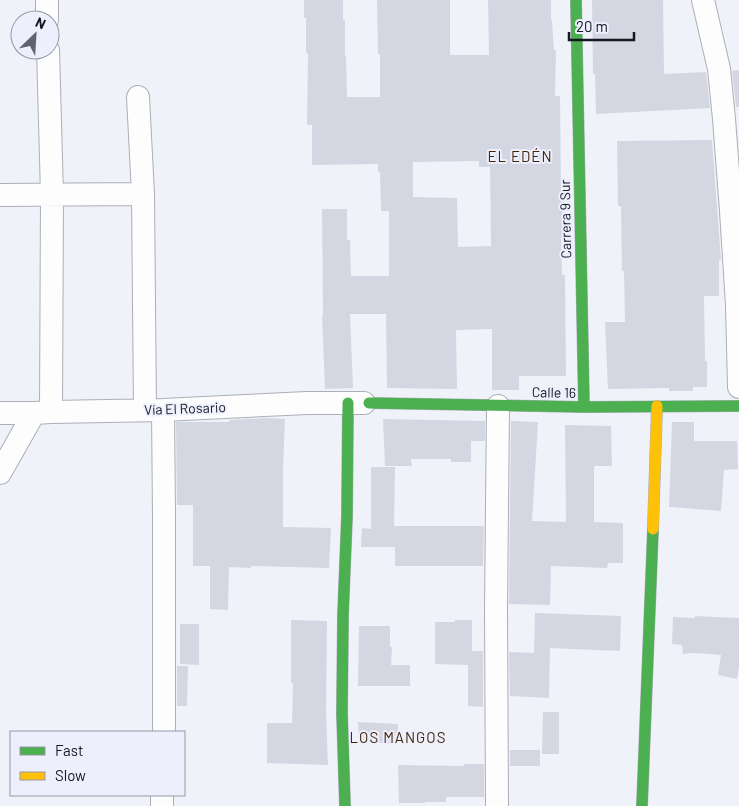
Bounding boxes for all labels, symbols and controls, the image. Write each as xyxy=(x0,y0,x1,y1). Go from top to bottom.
north arrow xyxy=(10,10,60,60)
scale bar xyxy=(569,10,634,42)
text: N xyxy=(33,13,49,32)
text: 20 m xyxy=(576,17,608,35)
district label: EL EDÉN xyxy=(487,147,553,165)
street label: Carrera 9 Sur xyxy=(556,179,574,259)
street label: Calle 16 xyxy=(532,383,576,401)
street label: Vía El Rosario xyxy=(144,398,226,418)
district label: LOS MANGOS xyxy=(350,728,446,746)
legend xyxy=(10,731,185,796)
text: Fast xyxy=(55,741,83,759)
text: Slow xyxy=(55,766,86,784)

